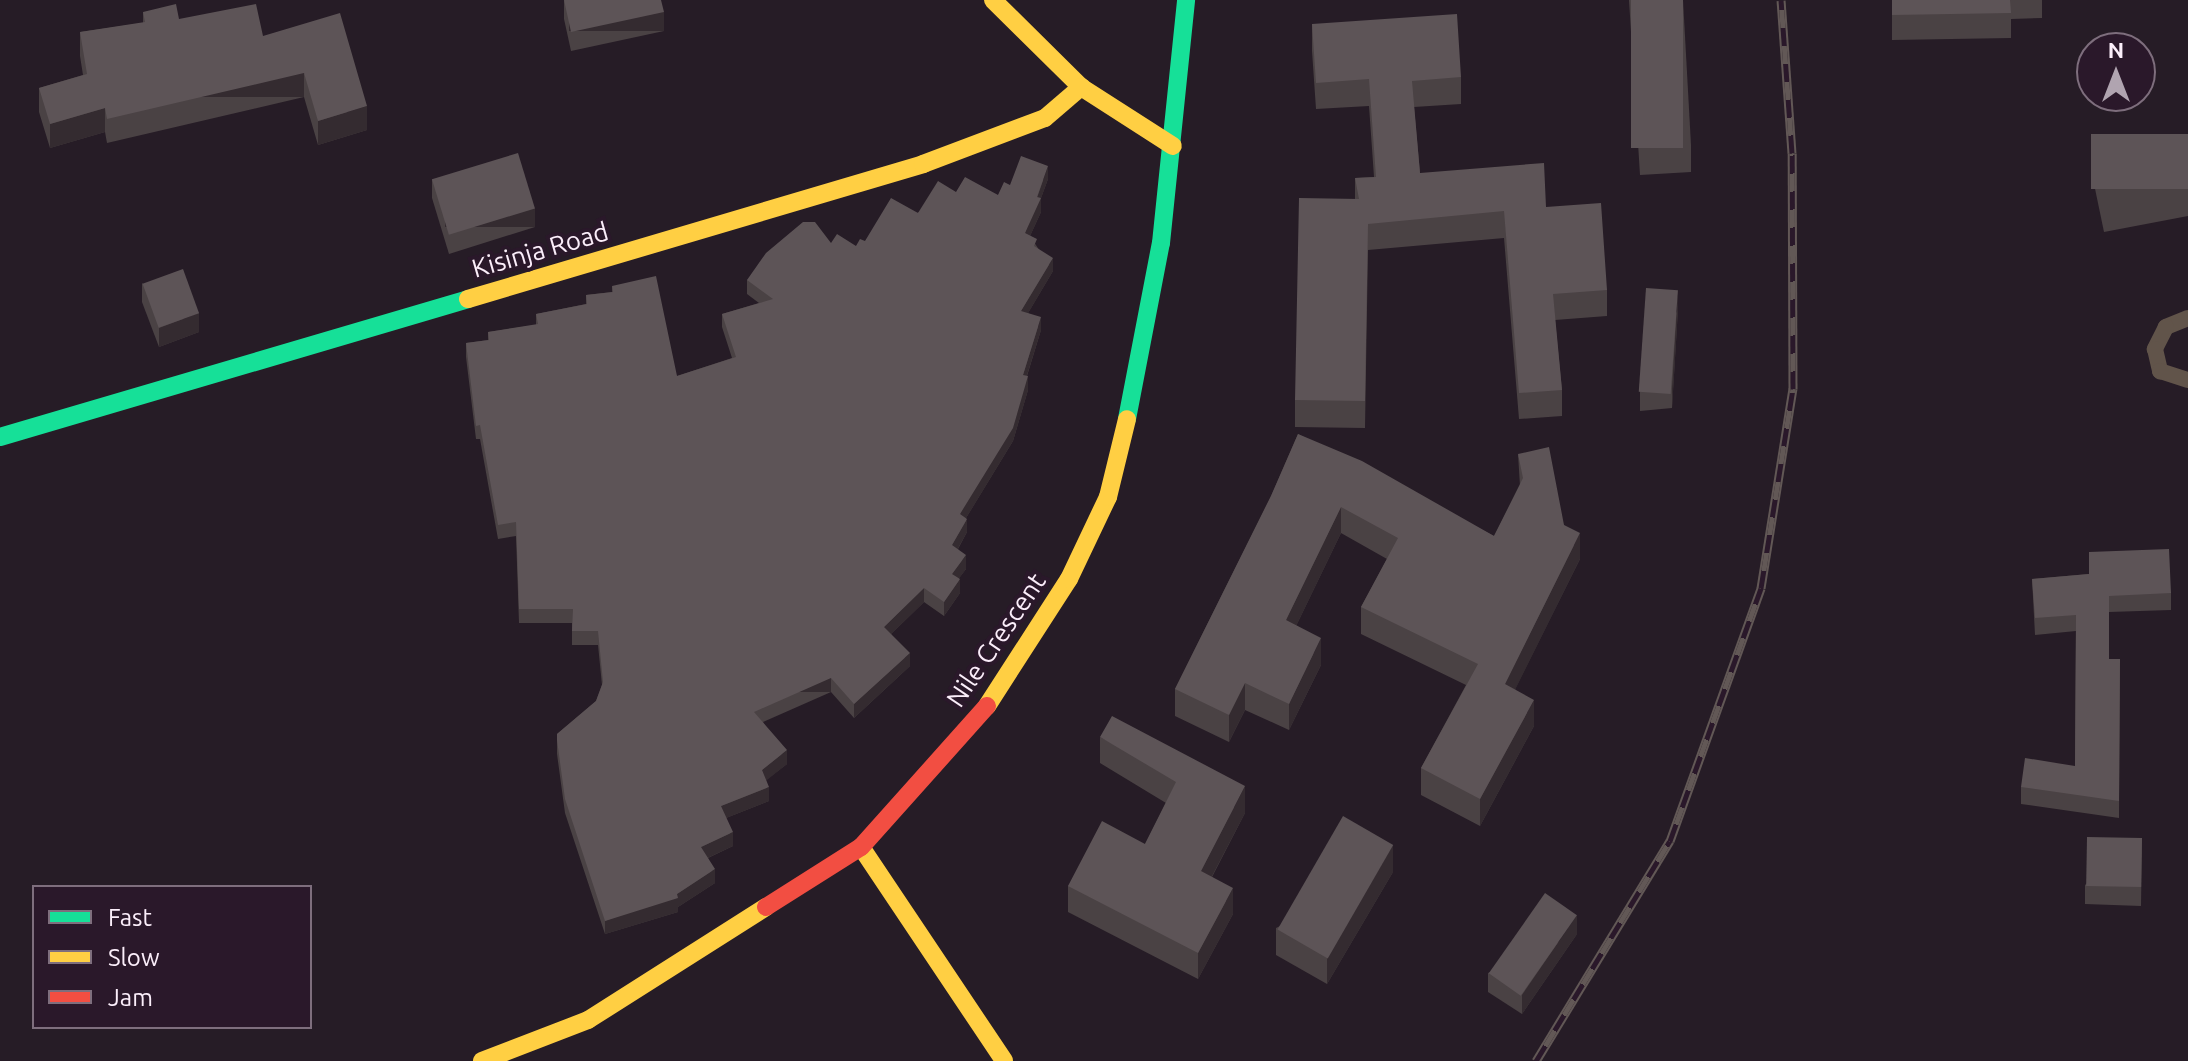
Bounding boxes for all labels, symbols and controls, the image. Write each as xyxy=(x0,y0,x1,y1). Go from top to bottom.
north arrow xyxy=(2076,32,2156,112)
text: N xyxy=(2108,37,2124,62)
street label: Kisinja Road xyxy=(468,216,612,284)
street label: Nile Crescent xyxy=(940,567,1052,713)
legend xyxy=(32,885,312,1029)
text: Fast xyxy=(108,904,152,931)
text: Slow xyxy=(108,944,160,971)
text: Jam xyxy=(108,984,153,1011)

